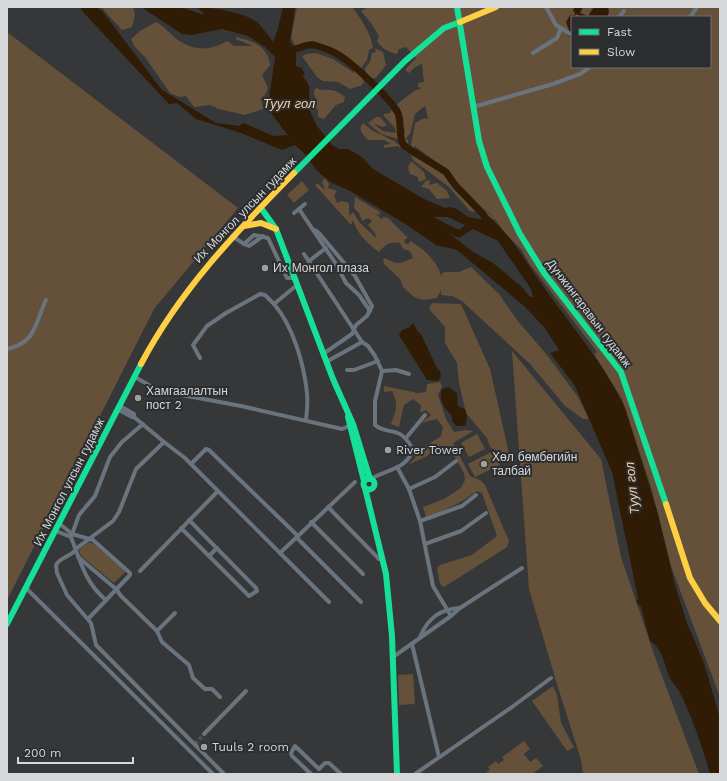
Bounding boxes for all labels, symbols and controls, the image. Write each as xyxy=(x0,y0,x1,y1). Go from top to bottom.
legend xyxy=(571,16,711,68)
text: Fast xyxy=(607,25,632,39)
text: Slow xyxy=(607,45,635,59)
water label: Туул гол xyxy=(263,96,316,111)
street label: Их Монгол улсын гудамж xyxy=(191,154,299,266)
street label: Дүнжингаравын гудамж xyxy=(544,256,634,370)
place label: Их Монгол плаза xyxy=(273,261,369,275)
marker: Их Монгол плаза xyxy=(260,263,270,273)
place label: Хамгаалалтын пост 2 xyxy=(146,384,228,412)
marker: Хамгаалалтын пост 2 xyxy=(133,393,143,403)
street label: Их Монгол улсын гудамж xyxy=(31,416,107,548)
place label: River Tower xyxy=(396,443,463,457)
marker: River Tower xyxy=(383,445,393,455)
place label: Хөл бөмбөгийн талбай xyxy=(492,450,577,478)
marker: Хөл бөмбөгийн талбай xyxy=(479,459,489,469)
water label: Туул гол xyxy=(622,460,642,515)
scale bar xyxy=(18,739,133,765)
place label: Tuuls 2 room xyxy=(212,740,289,754)
marker: Tuuls 2 room xyxy=(199,742,209,752)
text: 200 m xyxy=(24,746,61,760)

